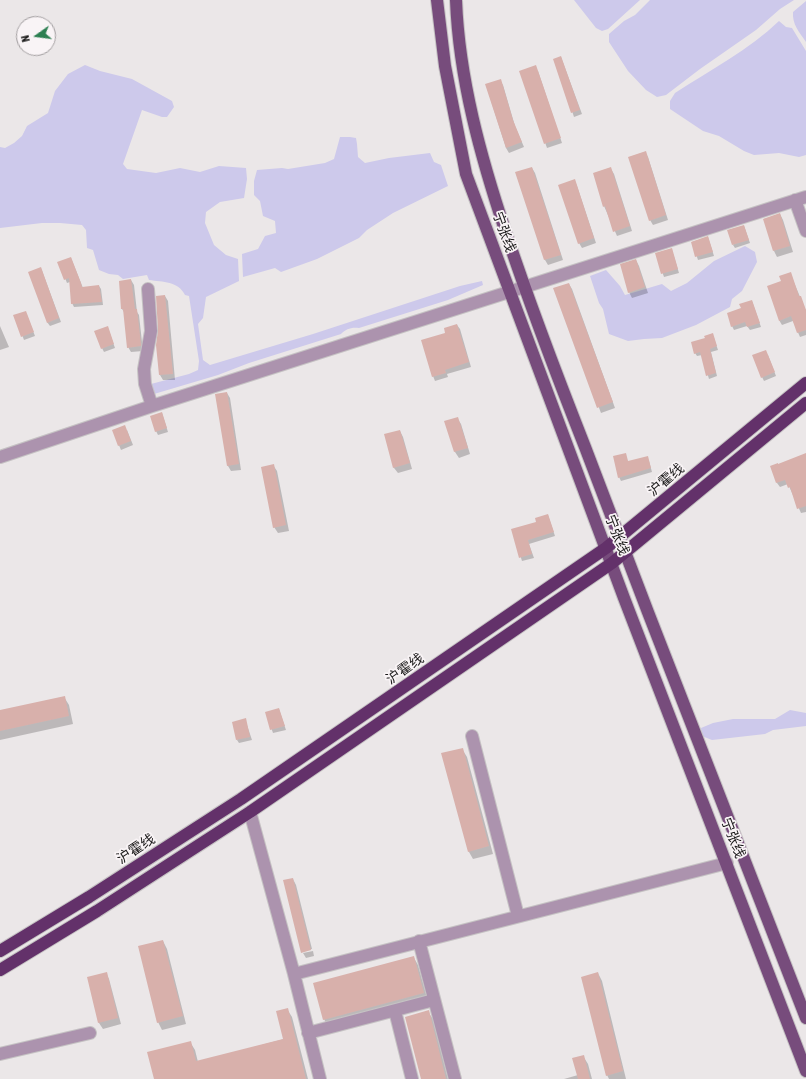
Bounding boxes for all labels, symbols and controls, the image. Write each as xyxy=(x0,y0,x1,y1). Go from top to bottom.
north arrow xyxy=(16,16,56,56)
text: N xyxy=(19,34,32,43)
street label: 宁张线 xyxy=(489,209,519,255)
street label: 沪霍线 xyxy=(645,460,687,500)
street label: 宁张线 xyxy=(602,512,632,558)
street label: 沪霍线 xyxy=(383,650,427,688)
street label: 宁张线 xyxy=(718,815,748,861)
street label: 沪霍线 xyxy=(114,831,158,867)

